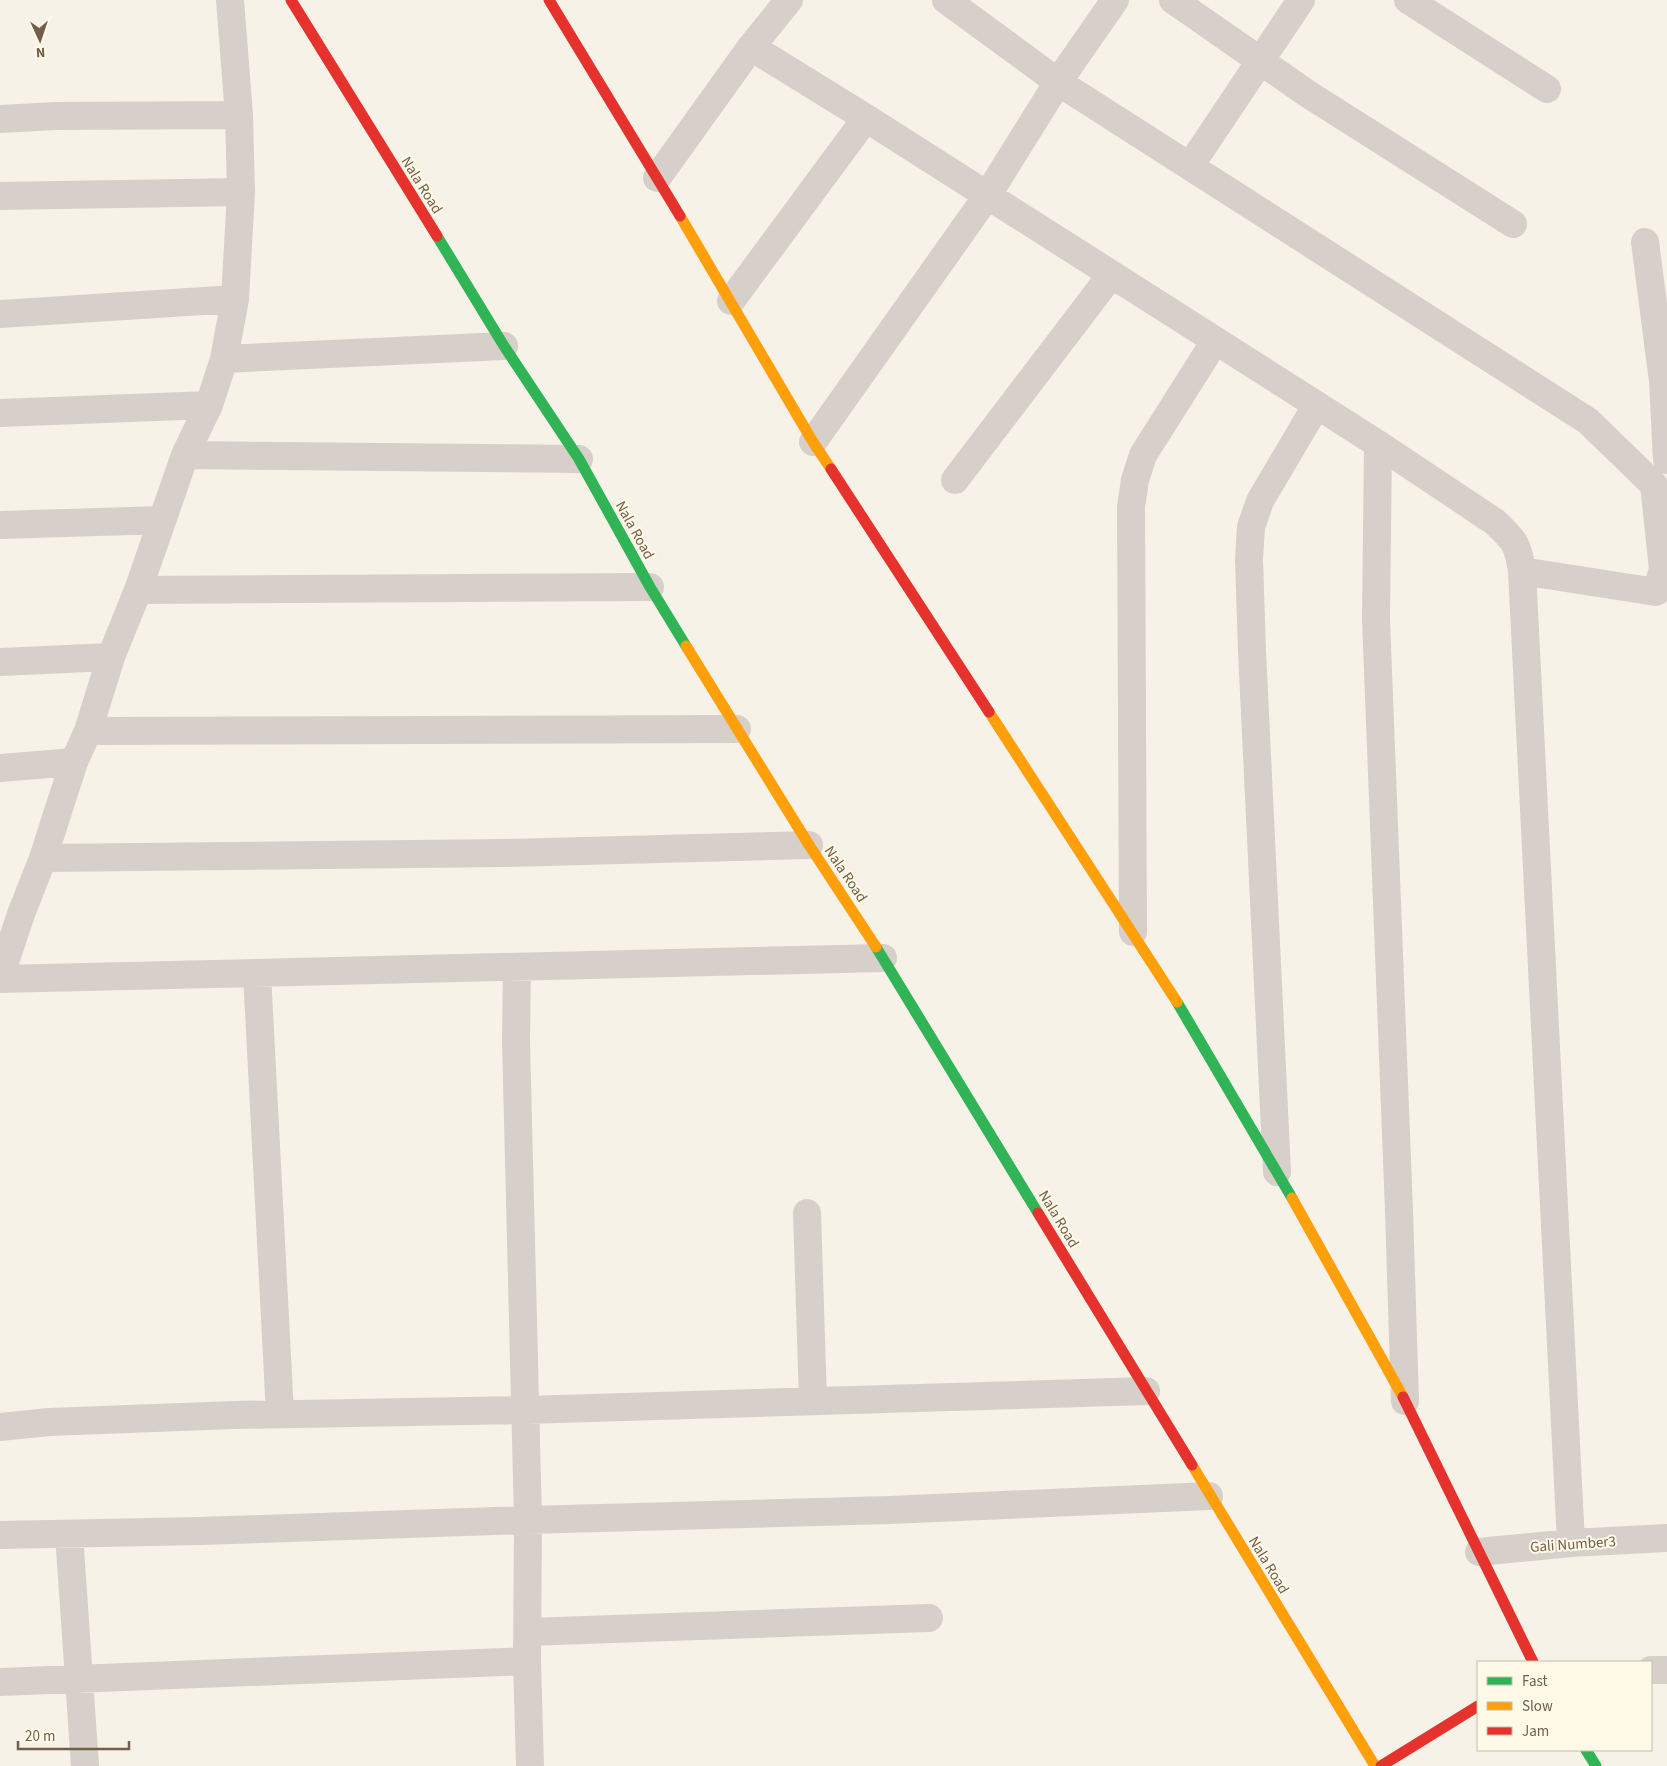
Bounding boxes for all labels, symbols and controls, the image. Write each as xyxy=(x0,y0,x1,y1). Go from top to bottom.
north arrow xyxy=(15,15,65,65)
text: N xyxy=(35,42,46,62)
street label: Nala Road xyxy=(396,153,447,218)
street label: Nala Road xyxy=(610,497,659,563)
street label: Nala Road xyxy=(819,842,872,907)
street label: Nala Road xyxy=(1033,1186,1084,1252)
street label: Gali Number3 xyxy=(1529,1531,1617,1558)
street label: Nala Road xyxy=(1243,1532,1294,1598)
legend xyxy=(1477,1661,1652,1751)
text: Fast xyxy=(1522,1671,1548,1692)
text: Slow xyxy=(1522,1696,1553,1717)
scale bar xyxy=(18,1718,129,1750)
text: Jam xyxy=(1522,1721,1549,1742)
text: 20 m xyxy=(25,1726,55,1747)

